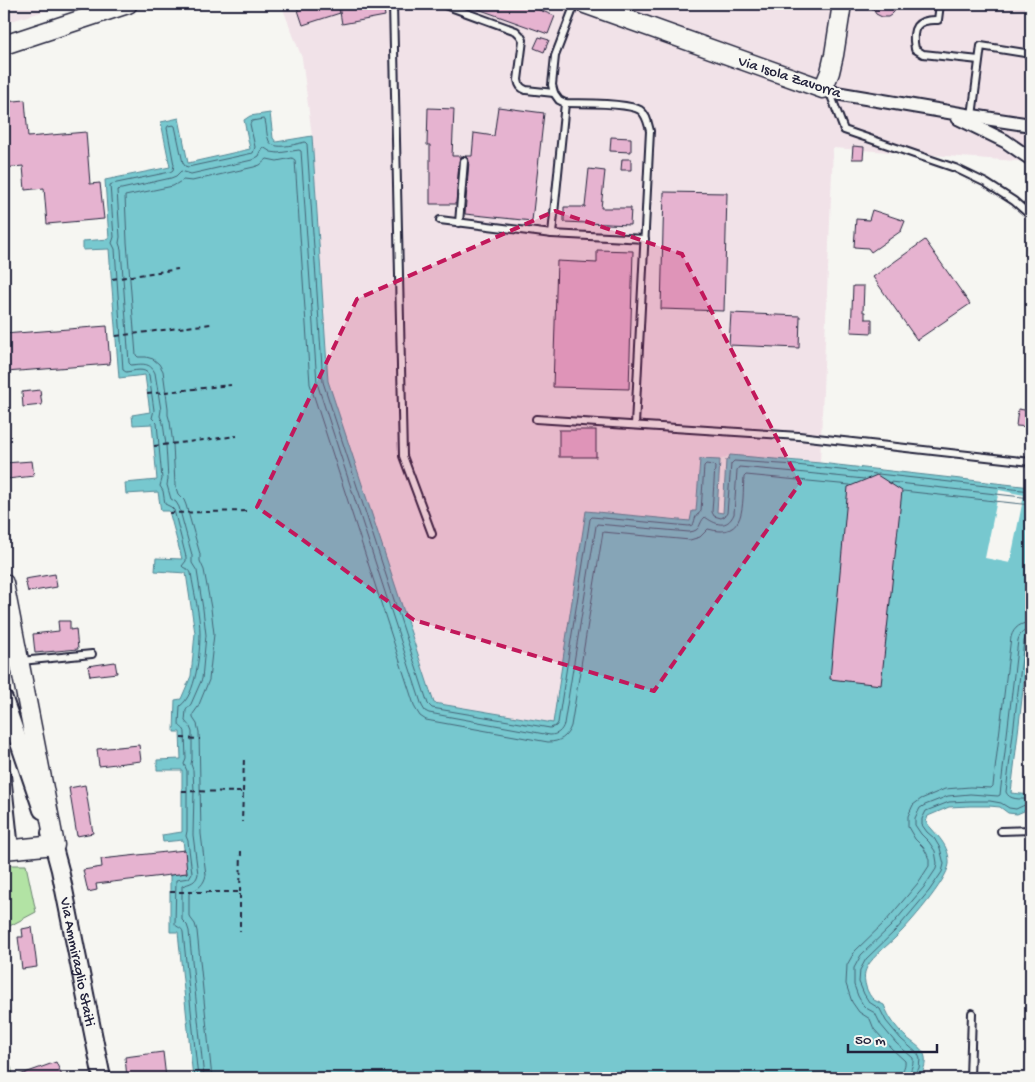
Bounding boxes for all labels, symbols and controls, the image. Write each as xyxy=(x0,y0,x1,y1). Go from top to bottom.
street label: Via Isola Zavorra xyxy=(735,53,844,103)
street label: Via Ammiraglio Staiti xyxy=(55,895,98,1028)
scale bar xyxy=(848,1022,936,1054)
text: 50 m xyxy=(855,1032,886,1050)

